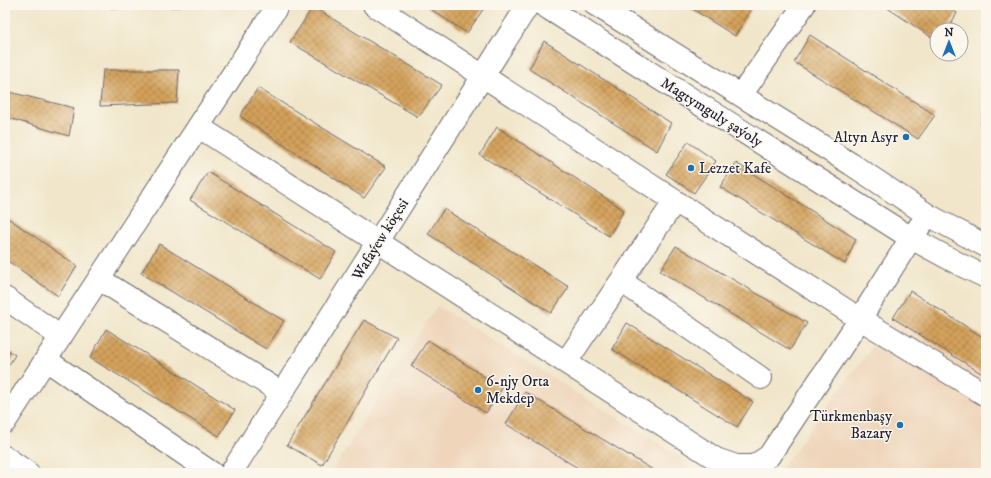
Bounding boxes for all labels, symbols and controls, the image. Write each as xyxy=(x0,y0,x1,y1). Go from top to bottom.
north arrow xyxy=(929,22,969,62)
text: N xyxy=(944,26,954,40)
street label: Magtymguly şaýoly xyxy=(657,73,767,152)
place label: Altyn Asyr xyxy=(834,128,898,147)
marker: Altyn Asyr xyxy=(901,132,911,142)
place label: Lezzet Kafe xyxy=(699,159,771,178)
marker: Lezzet Kafe xyxy=(686,163,696,173)
street label: Wafaýew köçesi xyxy=(347,195,413,284)
place label: 6-njy Orta Mekdep xyxy=(486,372,550,408)
marker: 6-njy Orta Mekdep xyxy=(473,385,483,395)
place label: Türkmenbaşy Bazary xyxy=(810,407,893,443)
marker: Türkmenbaşy Bazary xyxy=(895,420,905,430)

